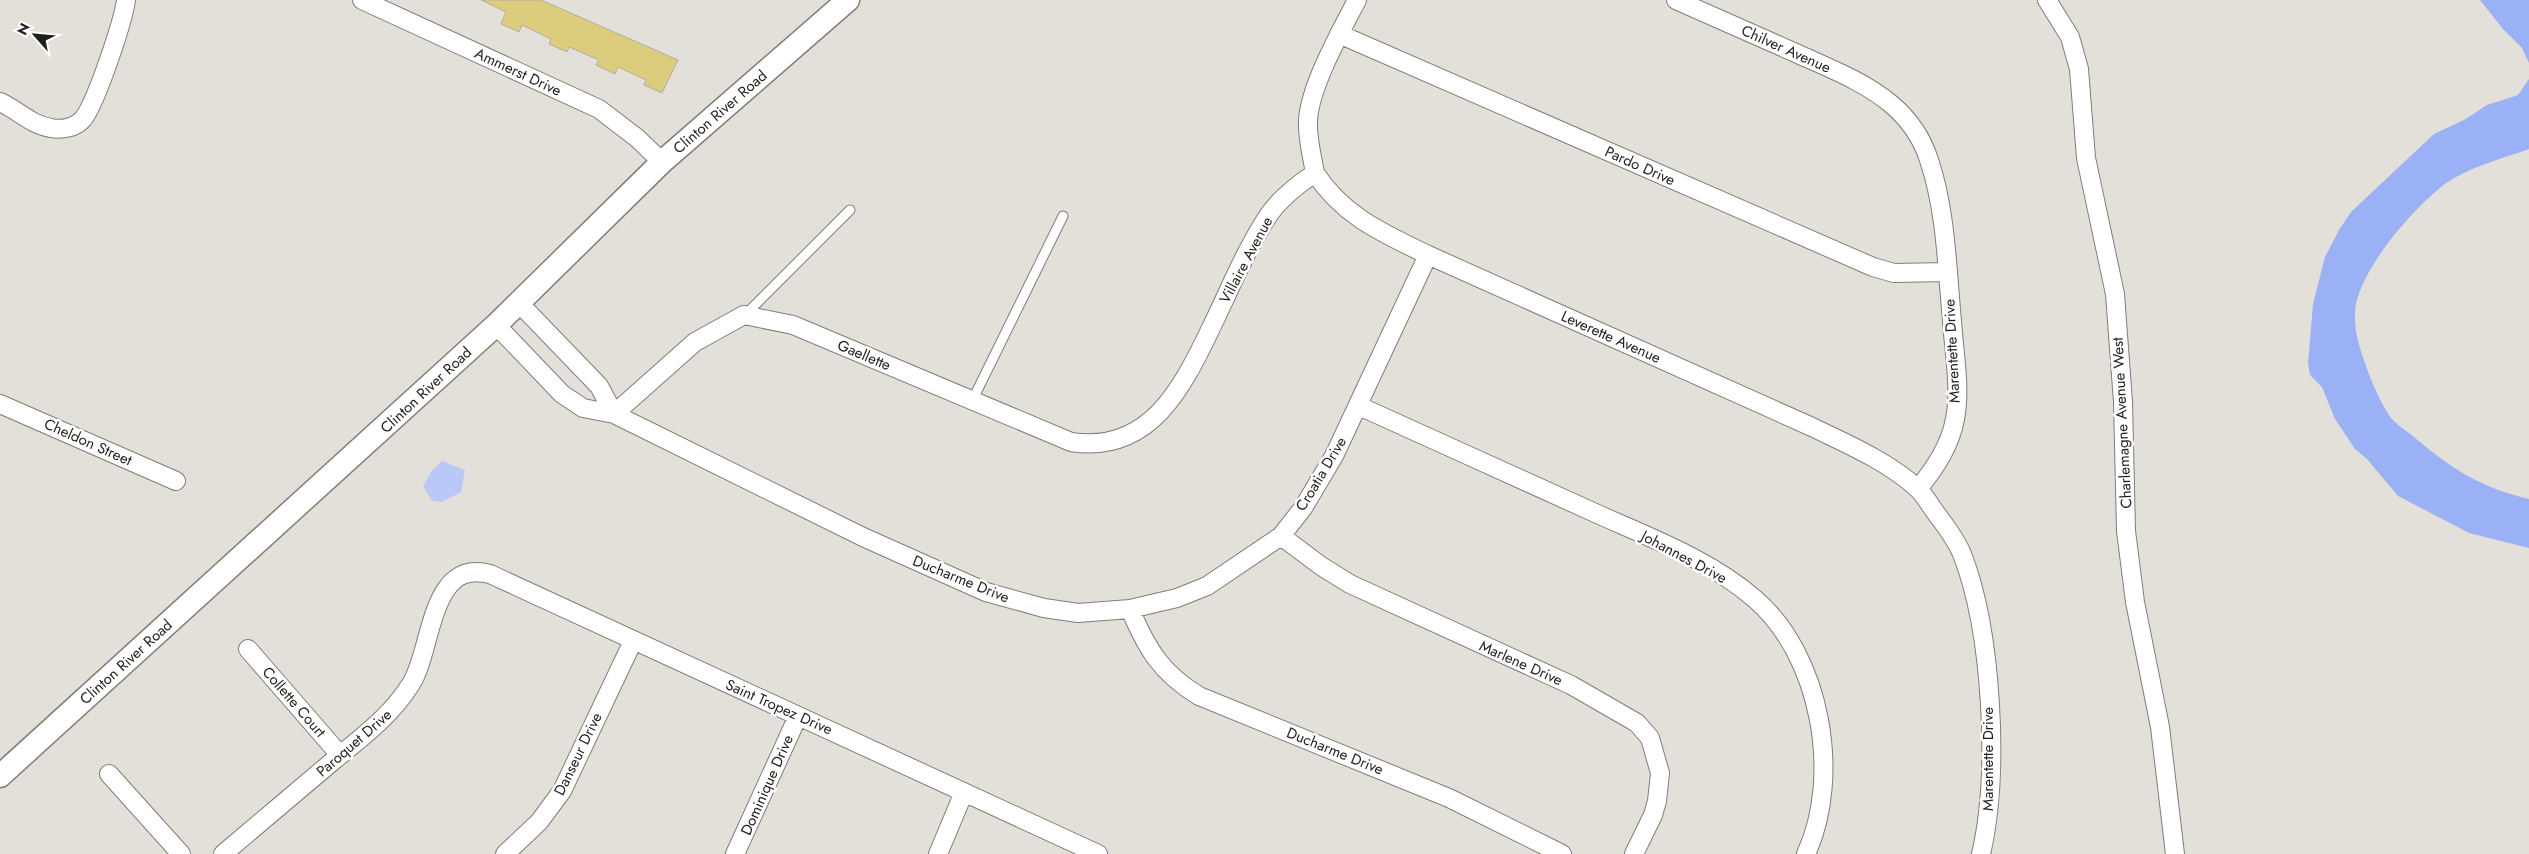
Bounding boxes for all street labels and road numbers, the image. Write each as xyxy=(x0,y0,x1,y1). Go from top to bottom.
street label: Chilver Avenue xyxy=(1738,19,1835,79)
street label: Ammerst Drive xyxy=(471,42,565,102)
street label: Clinton River Road xyxy=(668,65,772,159)
street label: Pardo Drive xyxy=(1601,141,1679,191)
street label: Villaire Avenue xyxy=(1214,212,1278,307)
street label: Marentette Drive xyxy=(1938,298,1966,403)
street label: Leverette Avenue xyxy=(1558,305,1665,369)
street label: Gaellette xyxy=(834,334,894,376)
street label: Charlemagne Avenue West xyxy=(2107,336,2137,509)
street label: Clinton River Road xyxy=(375,342,477,438)
street label: Cheldon Street xyxy=(40,413,136,471)
street label: Croatia Drive xyxy=(1290,432,1352,515)
street label: Johannes Drive xyxy=(1635,524,1731,589)
street label: Ducharme Drive xyxy=(909,550,1013,609)
street label: Clinton River Road xyxy=(75,614,177,710)
street label: Marlene Drive xyxy=(1476,635,1566,691)
street label: Collette Court xyxy=(257,662,331,743)
street label: Saint Tropez Drive xyxy=(722,674,836,741)
street label: Paroquet Drive xyxy=(311,704,397,782)
street label: Marentette Drive xyxy=(1977,707,1999,811)
street label: Danseur Drive xyxy=(548,709,608,799)
street label: Ducharme Drive xyxy=(1283,722,1387,781)
street label: Dominique Drive xyxy=(735,731,799,839)

